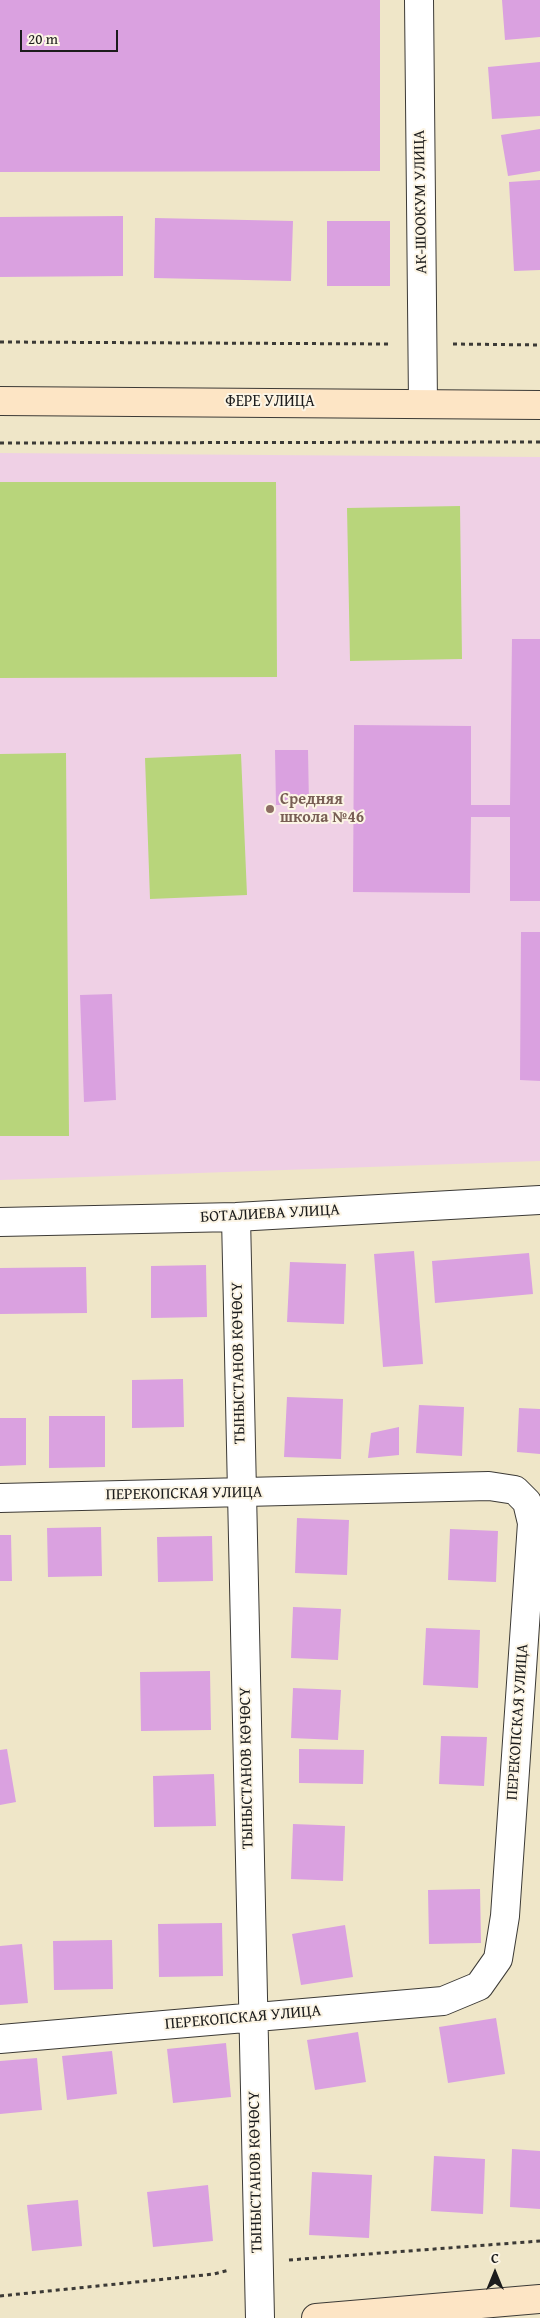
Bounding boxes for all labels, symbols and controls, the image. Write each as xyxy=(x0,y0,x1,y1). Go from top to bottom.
scale bar xyxy=(22,20,120,52)
text: 20 m xyxy=(28,28,58,49)
street label: АК-ШООКУМ УЛИЦА xyxy=(410,130,432,274)
street label: ФЕРЕ УЛИЦА xyxy=(225,392,315,412)
place label: Средняя школа №46 xyxy=(280,790,364,828)
marker: Средняя школа №46 xyxy=(264,803,276,815)
street label: БОТАЛИЕВА УЛИЦА xyxy=(200,1201,340,1227)
street label: ТЫНЫСТАНОВ КӨЧӨСҮ xyxy=(228,1282,250,1444)
street label: ПЕРЕКОПСКАЯ УЛИЦА xyxy=(105,1483,263,1505)
street label: ПЕРЕКОПСКАЯ УЛИЦА xyxy=(503,1643,533,1801)
street label: ТЫНЫСТАНОВ КӨЧӨСҮ xyxy=(236,1687,258,1849)
street label: ПЕРЕКОПСКАЯ УЛИЦА xyxy=(164,2002,322,2034)
street label: ТЫНЫСТАНОВ КӨЧӨСҮ xyxy=(245,2091,267,2253)
north arrow xyxy=(470,2248,520,2298)
text: С xyxy=(491,2248,499,2268)

